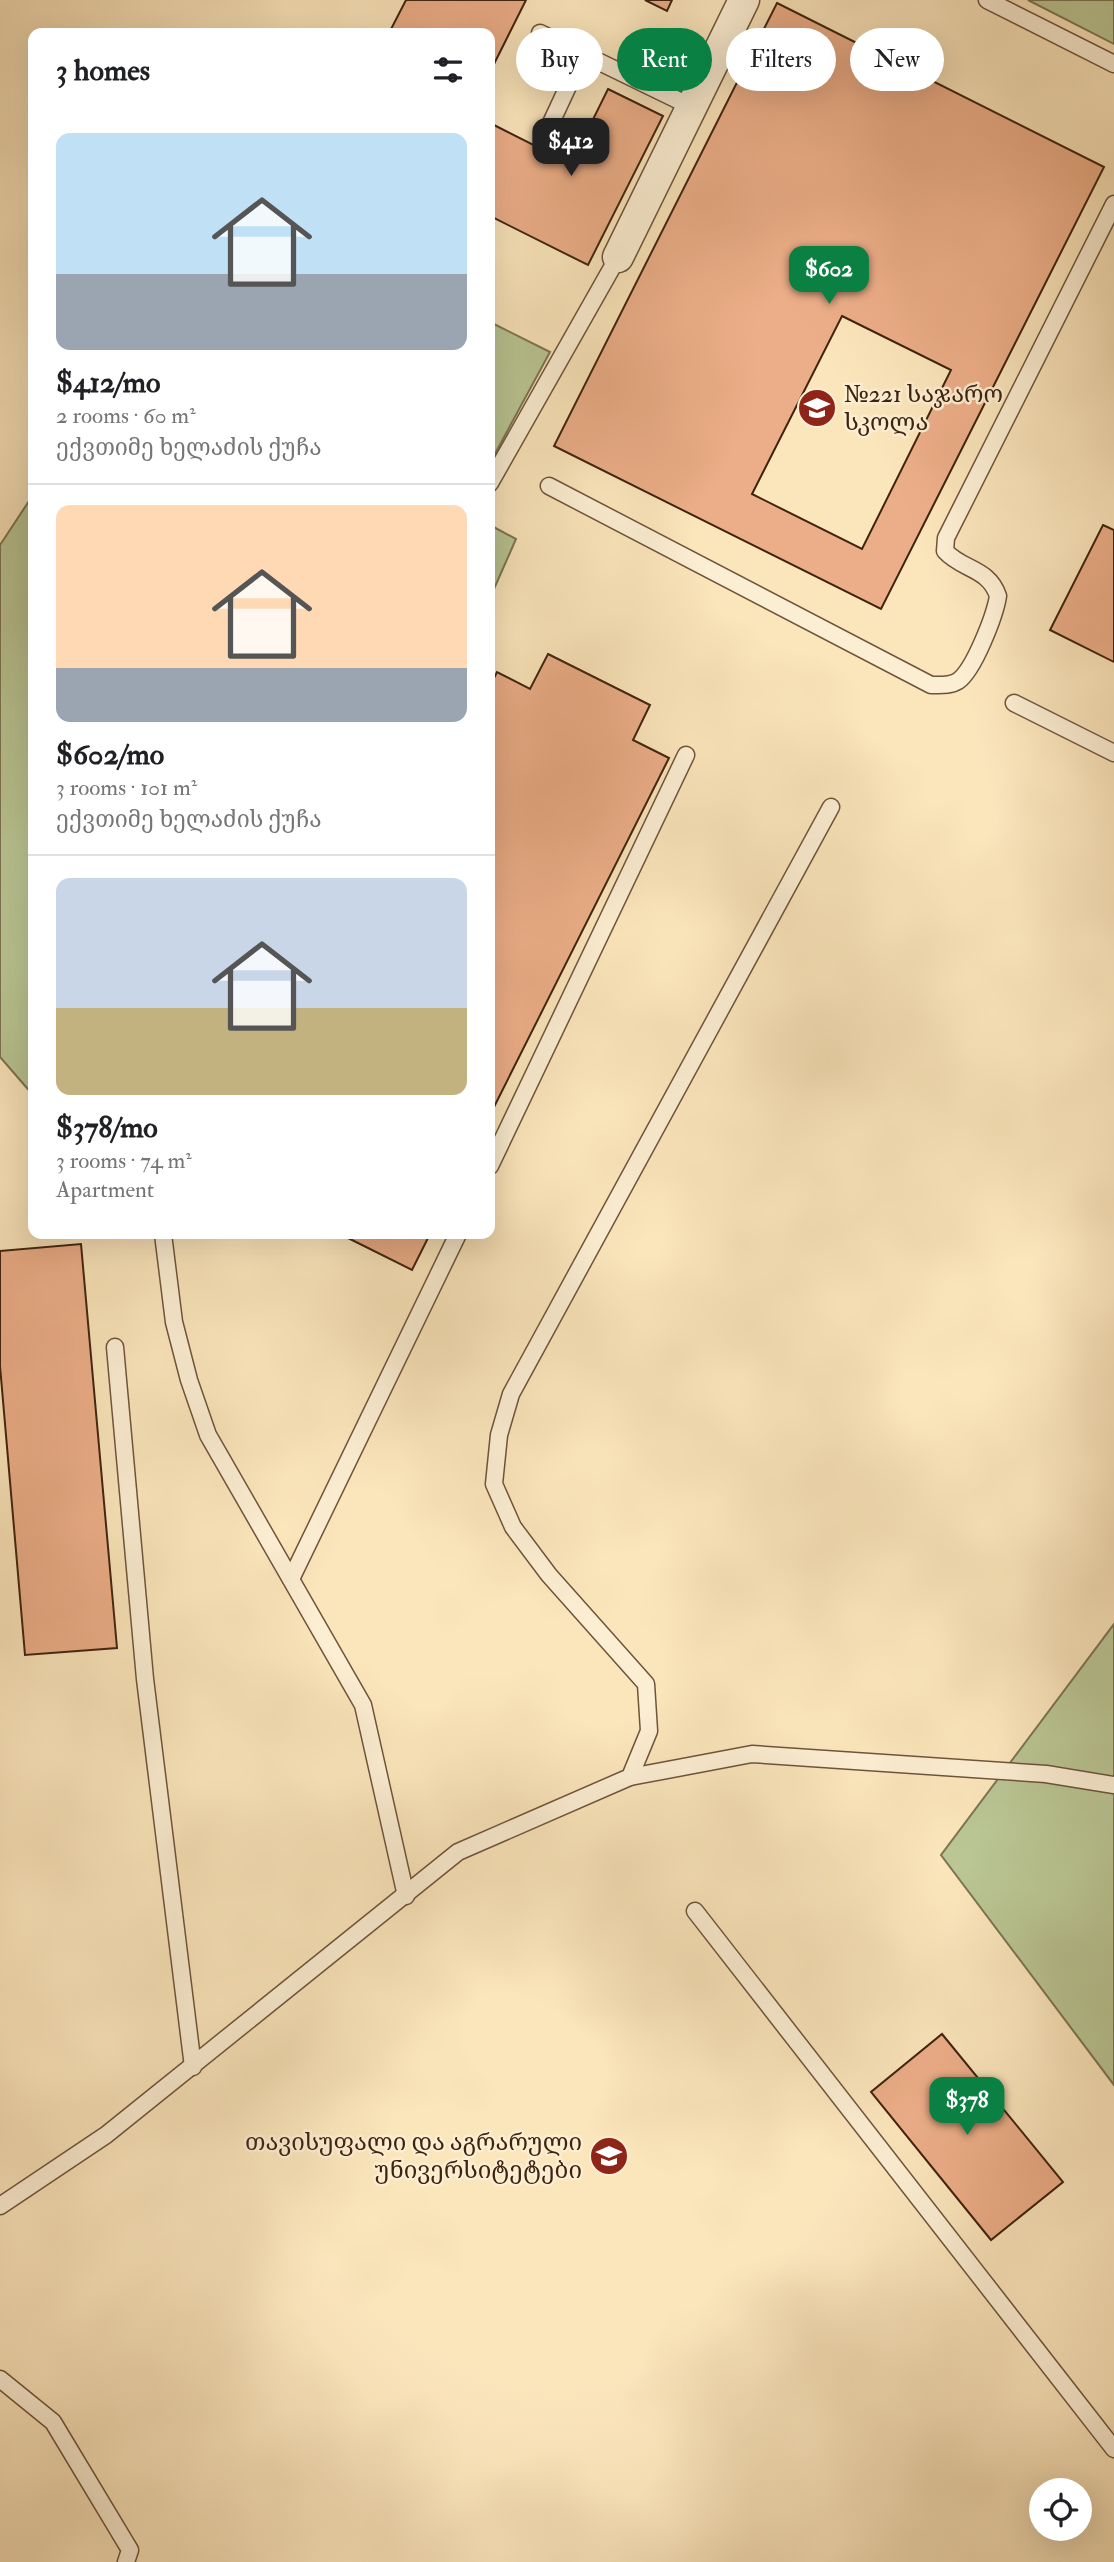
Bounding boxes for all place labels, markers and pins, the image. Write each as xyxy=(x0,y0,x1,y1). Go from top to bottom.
pin: $412 xyxy=(530,118,612,178)
pin: $602 xyxy=(788,246,870,306)
place label: №221 საჯარო სკოლა xyxy=(844,379,1003,438)
school or university icon: №221 საჯარო სკოლა xyxy=(796,387,838,429)
pin: $378 xyxy=(926,2078,1008,2137)
place label: თავისუფალი და აგრარული უნივერსიტეტები xyxy=(245,2127,582,2186)
school or university icon: თავისუფალი და აგრარული უნივერსიტეტები xyxy=(588,2135,630,2177)

